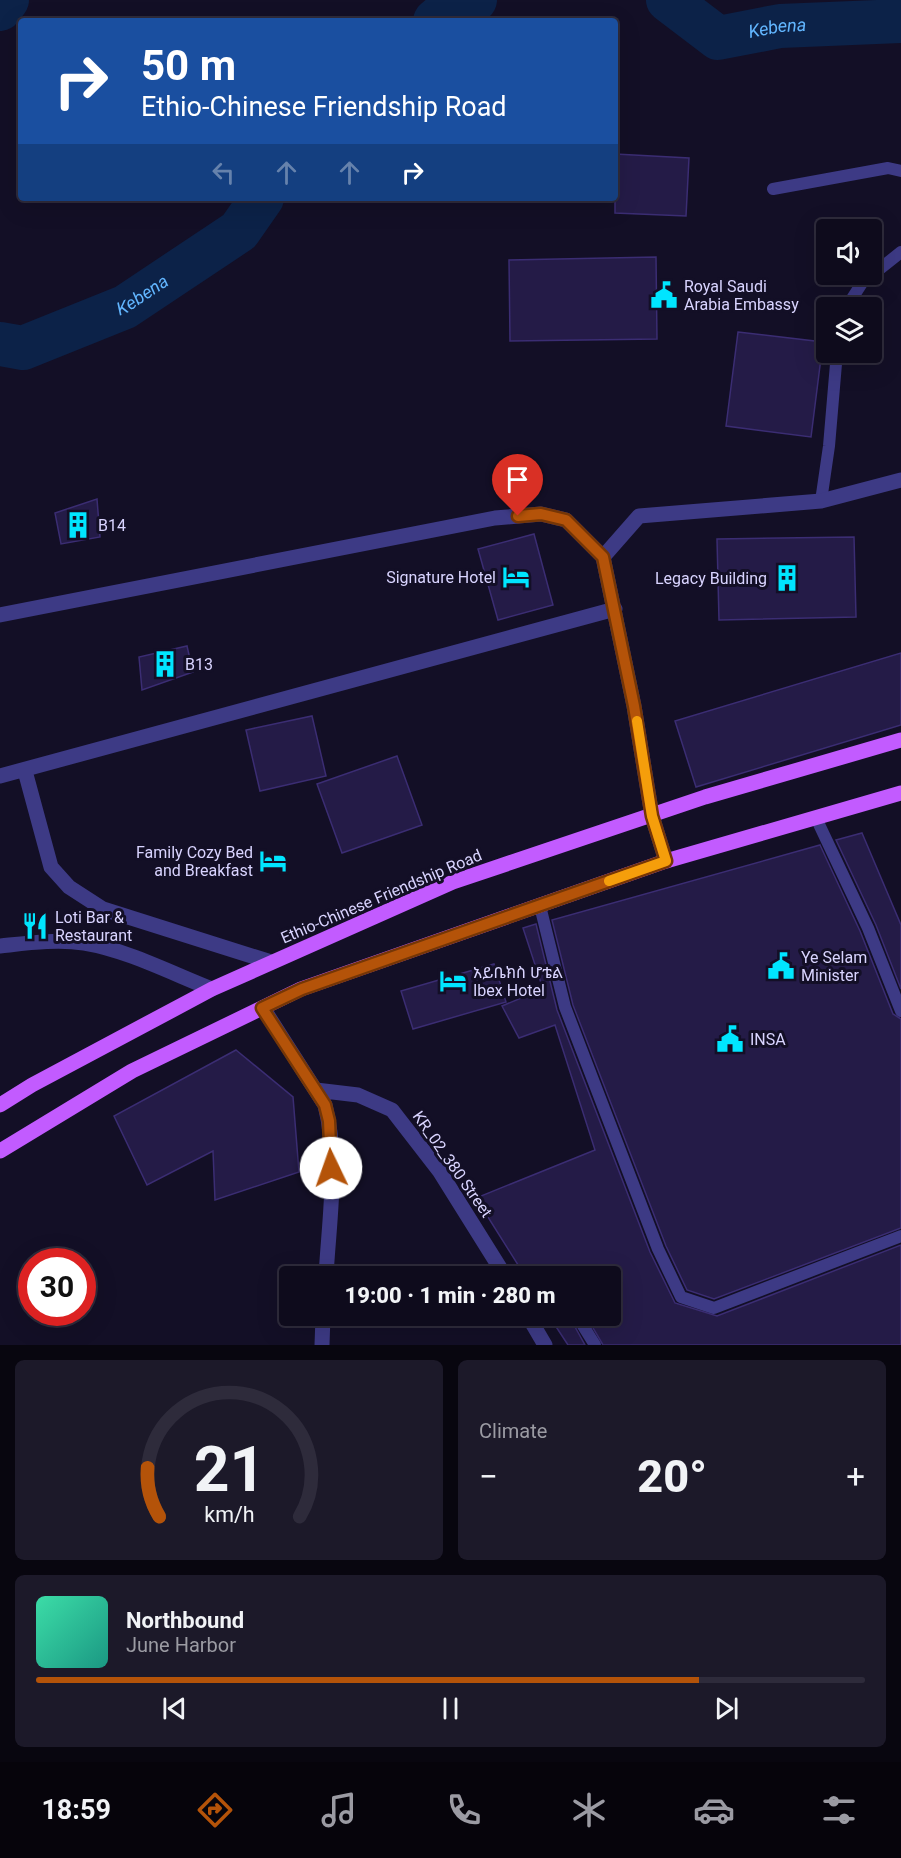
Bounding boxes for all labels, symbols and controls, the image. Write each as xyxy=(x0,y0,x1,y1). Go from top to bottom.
water label: Kebena xyxy=(746,14,807,42)
text: 50 m xyxy=(141,41,236,90)
icon: right xyxy=(42,42,120,120)
text: Ethio-Chinese Friendship Road xyxy=(141,91,507,123)
icon: left xyxy=(207,156,240,189)
icon: ahead xyxy=(270,156,303,189)
icon: ahead xyxy=(333,156,366,189)
icon: right xyxy=(396,156,429,189)
map controls xyxy=(816,219,882,363)
button: sound xyxy=(816,219,882,285)
water label: Kebena xyxy=(113,270,172,319)
place label: Royal Saudi Arabia Embassy xyxy=(684,277,799,314)
public building icon: Royal Saudi Arabia Embassy xyxy=(649,280,679,310)
button: layers xyxy=(816,297,882,363)
pin xyxy=(492,454,543,516)
icon: arrive xyxy=(501,463,534,496)
building icon: B14 xyxy=(63,510,93,540)
place label: B14 xyxy=(98,516,126,535)
hotel icon: Signature Hotel xyxy=(501,562,531,592)
building icon: Legacy Building xyxy=(772,563,802,593)
place label: Signature Hotel xyxy=(386,568,496,587)
place label: Legacy Building xyxy=(655,569,767,588)
building icon: B13 xyxy=(150,649,180,679)
place label: B13 xyxy=(185,655,213,674)
place label: Family Cozy Bed and Breakfast xyxy=(136,843,253,880)
street label: Ethio-Chinese Friendship Road xyxy=(278,845,485,948)
hotel icon: Family Cozy Bed and Breakfast xyxy=(258,846,288,876)
place label: Loti Bar & Restaurant xyxy=(55,908,132,945)
restaurant icon: Loti Bar & Restaurant xyxy=(20,911,50,941)
place label: Ye Selam Minister xyxy=(801,948,867,985)
public building icon: Ye Selam Minister xyxy=(766,951,796,981)
place label: አይቤክስ ሆቴል Ibex Hotel xyxy=(473,963,563,1000)
hotel icon: አይቤክስ ሆቴል Ibex Hotel xyxy=(438,966,468,996)
public building icon: INSA xyxy=(715,1024,745,1054)
place label: INSA xyxy=(750,1030,786,1049)
street label: KR_02_380 Street xyxy=(409,1107,496,1221)
position arrow xyxy=(299,1136,363,1200)
speed limit sign: 30 xyxy=(18,1248,96,1326)
text: 19:00 · 1 min · 280 m xyxy=(345,1283,555,1308)
text: Climate xyxy=(479,1419,547,1443)
text: 21 xyxy=(193,1433,265,1506)
text: 20° xyxy=(637,1450,707,1503)
text: − xyxy=(479,1457,498,1496)
text: + xyxy=(846,1457,865,1496)
text: km/h xyxy=(204,1502,254,1527)
text: Northbound xyxy=(126,1608,244,1633)
text: June Harbor xyxy=(126,1633,236,1657)
icon: previous xyxy=(158,1692,191,1725)
icon: pause xyxy=(434,1692,467,1725)
icon: next xyxy=(710,1692,743,1725)
icon: directions xyxy=(194,1789,236,1831)
icon: music xyxy=(318,1789,360,1831)
icon: phone xyxy=(443,1789,485,1831)
icon: climate xyxy=(568,1789,610,1831)
icon: car xyxy=(693,1789,735,1831)
icon: filters xyxy=(818,1789,860,1831)
text: 18:59 xyxy=(41,1794,111,1826)

